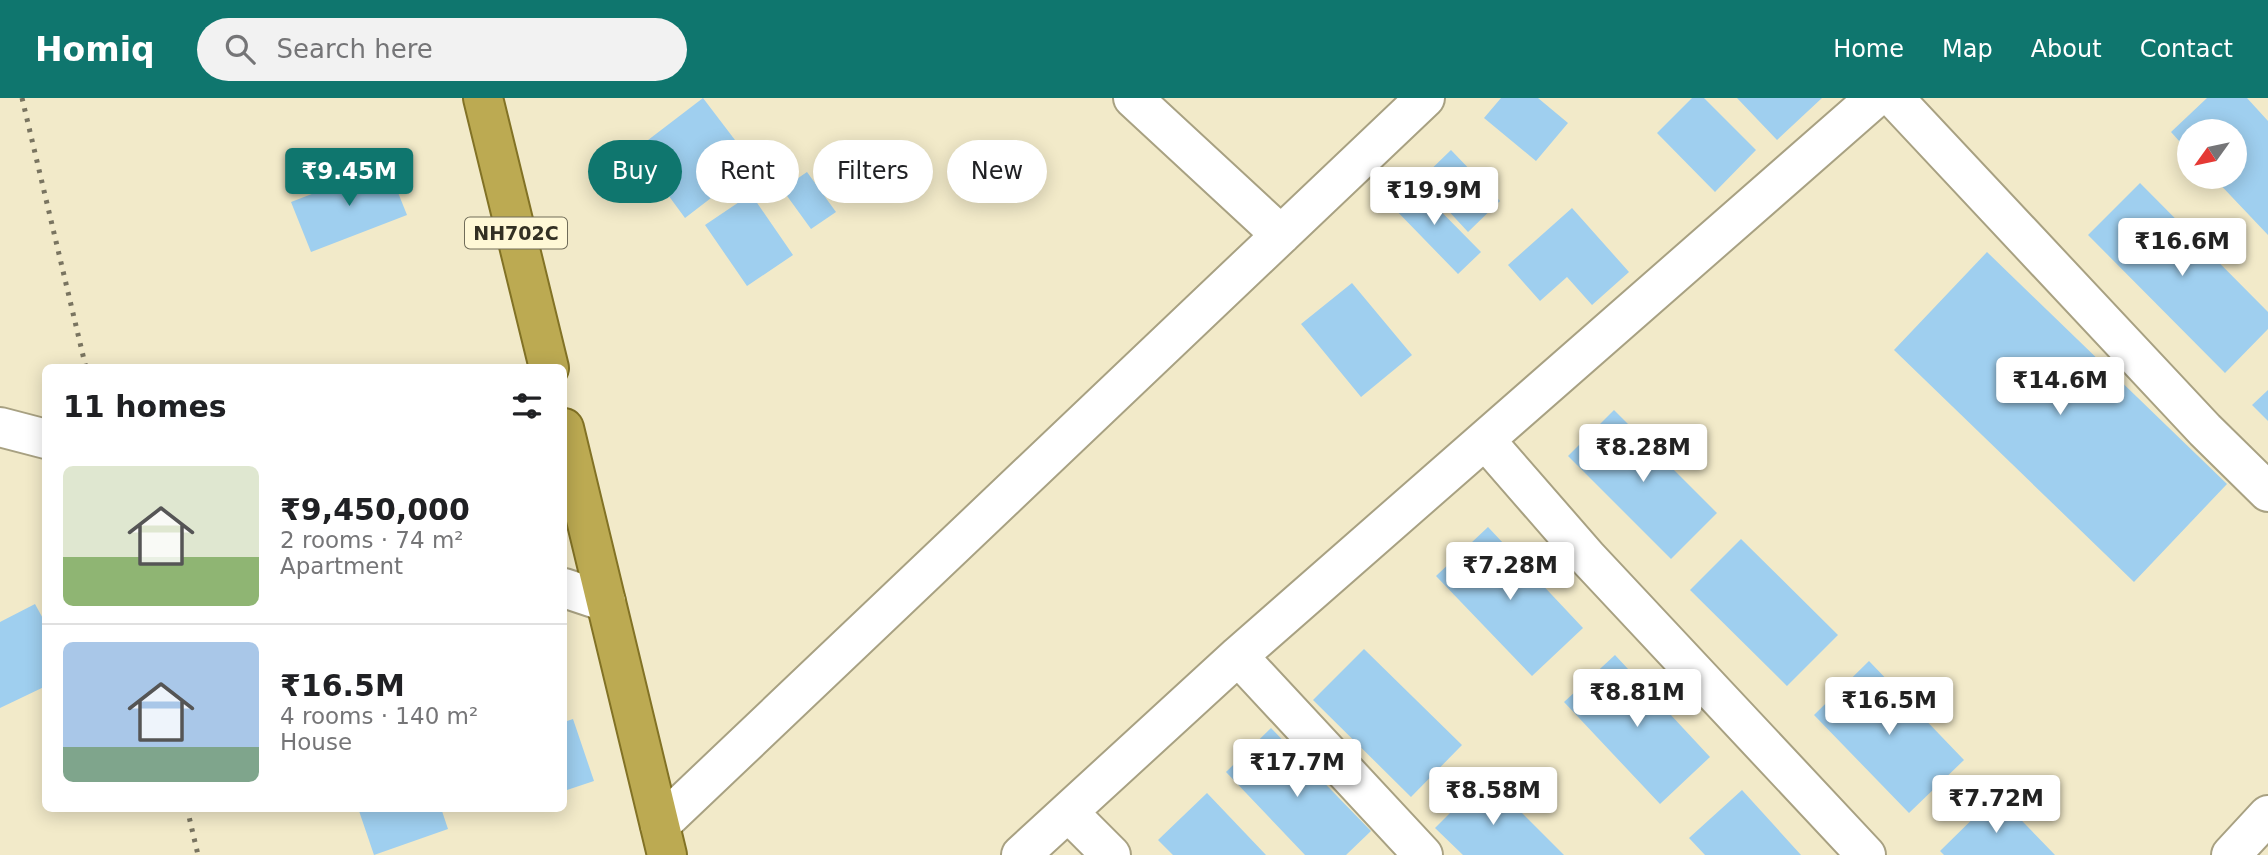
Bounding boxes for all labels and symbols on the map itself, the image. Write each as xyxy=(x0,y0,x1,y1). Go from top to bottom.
north arrow xyxy=(2177,119,2247,189)
pin: ₹9.45M xyxy=(292,148,406,208)
pin: ₹19.9M xyxy=(1377,167,1491,227)
road number: NH702C xyxy=(465,217,567,248)
pin: ₹16.6M xyxy=(2125,218,2239,278)
pin: ₹14.6M xyxy=(2003,358,2117,417)
pin: ₹8.28M xyxy=(1586,424,1700,484)
pin: ₹7.28M xyxy=(1453,542,1567,602)
pin: ₹8.81M xyxy=(1580,670,1694,729)
pin: ₹16.5M xyxy=(1832,678,1946,737)
pin: ₹17.7M xyxy=(1240,740,1354,799)
pin: ₹8.58M xyxy=(1436,768,1550,827)
pin: ₹7.72M xyxy=(1939,776,2053,835)

